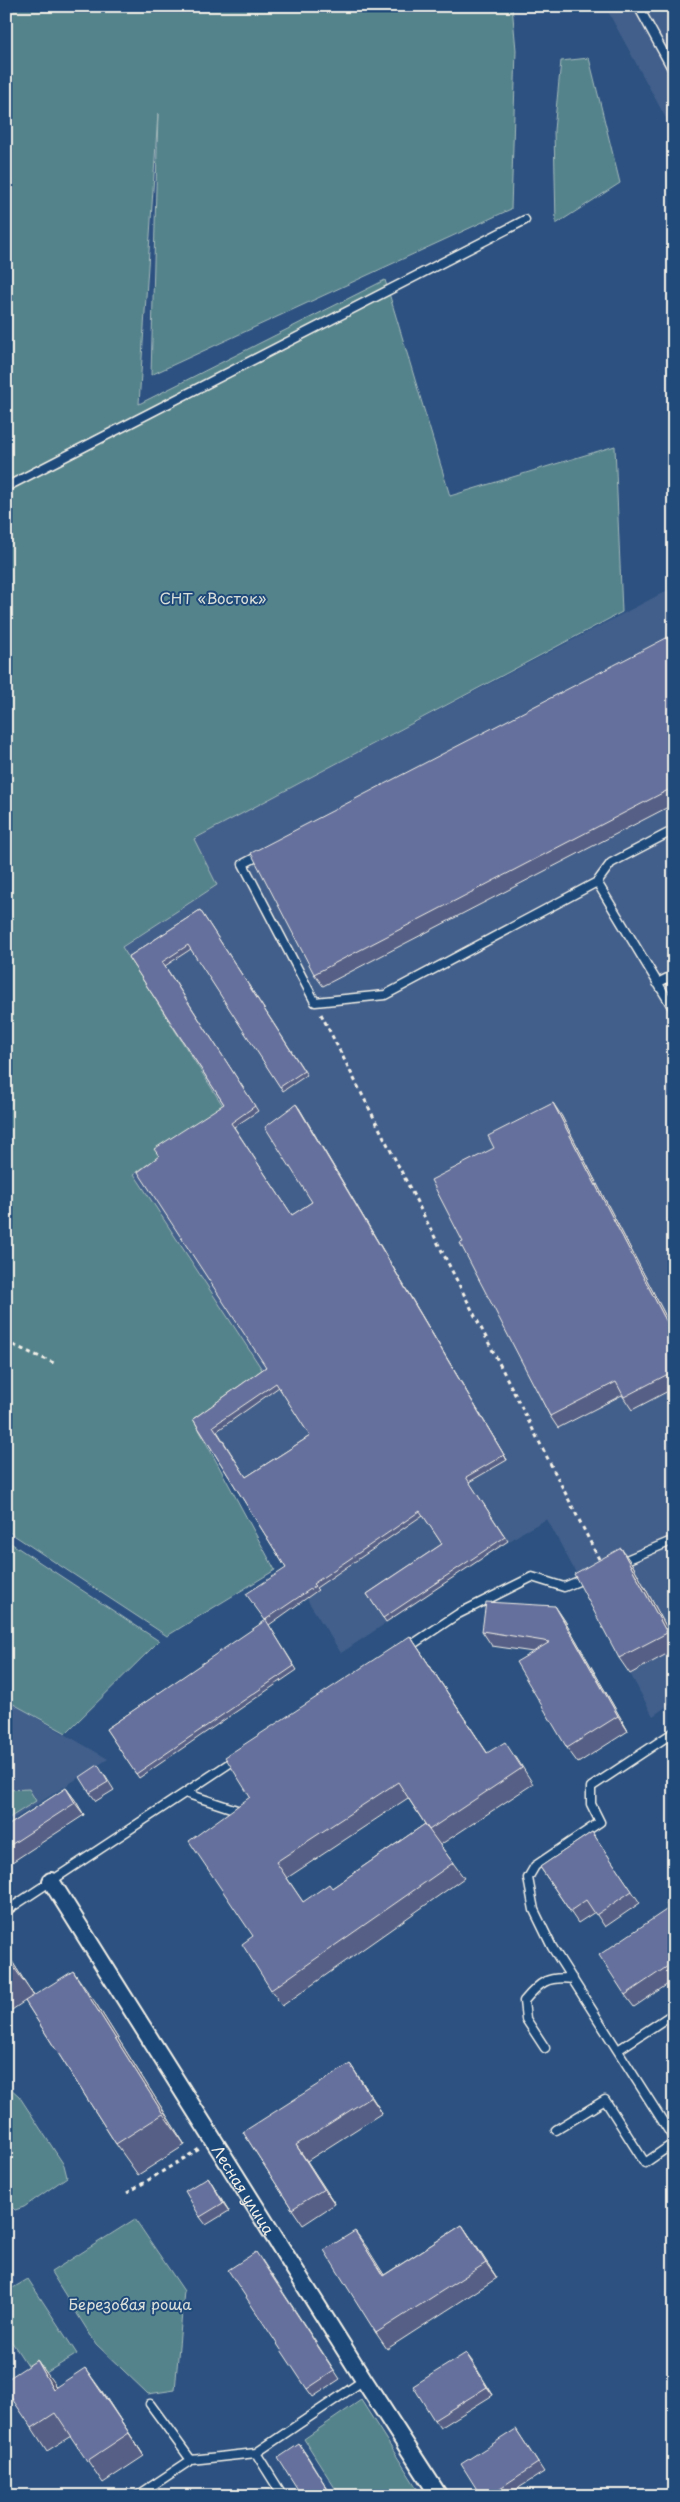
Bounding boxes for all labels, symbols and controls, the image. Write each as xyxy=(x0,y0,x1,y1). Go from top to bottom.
park label: СНТ «Восток» xyxy=(160,586,267,609)
street label: Лесная улица xyxy=(208,2140,282,2239)
park label: Березовая роща xyxy=(68,2292,192,2315)

